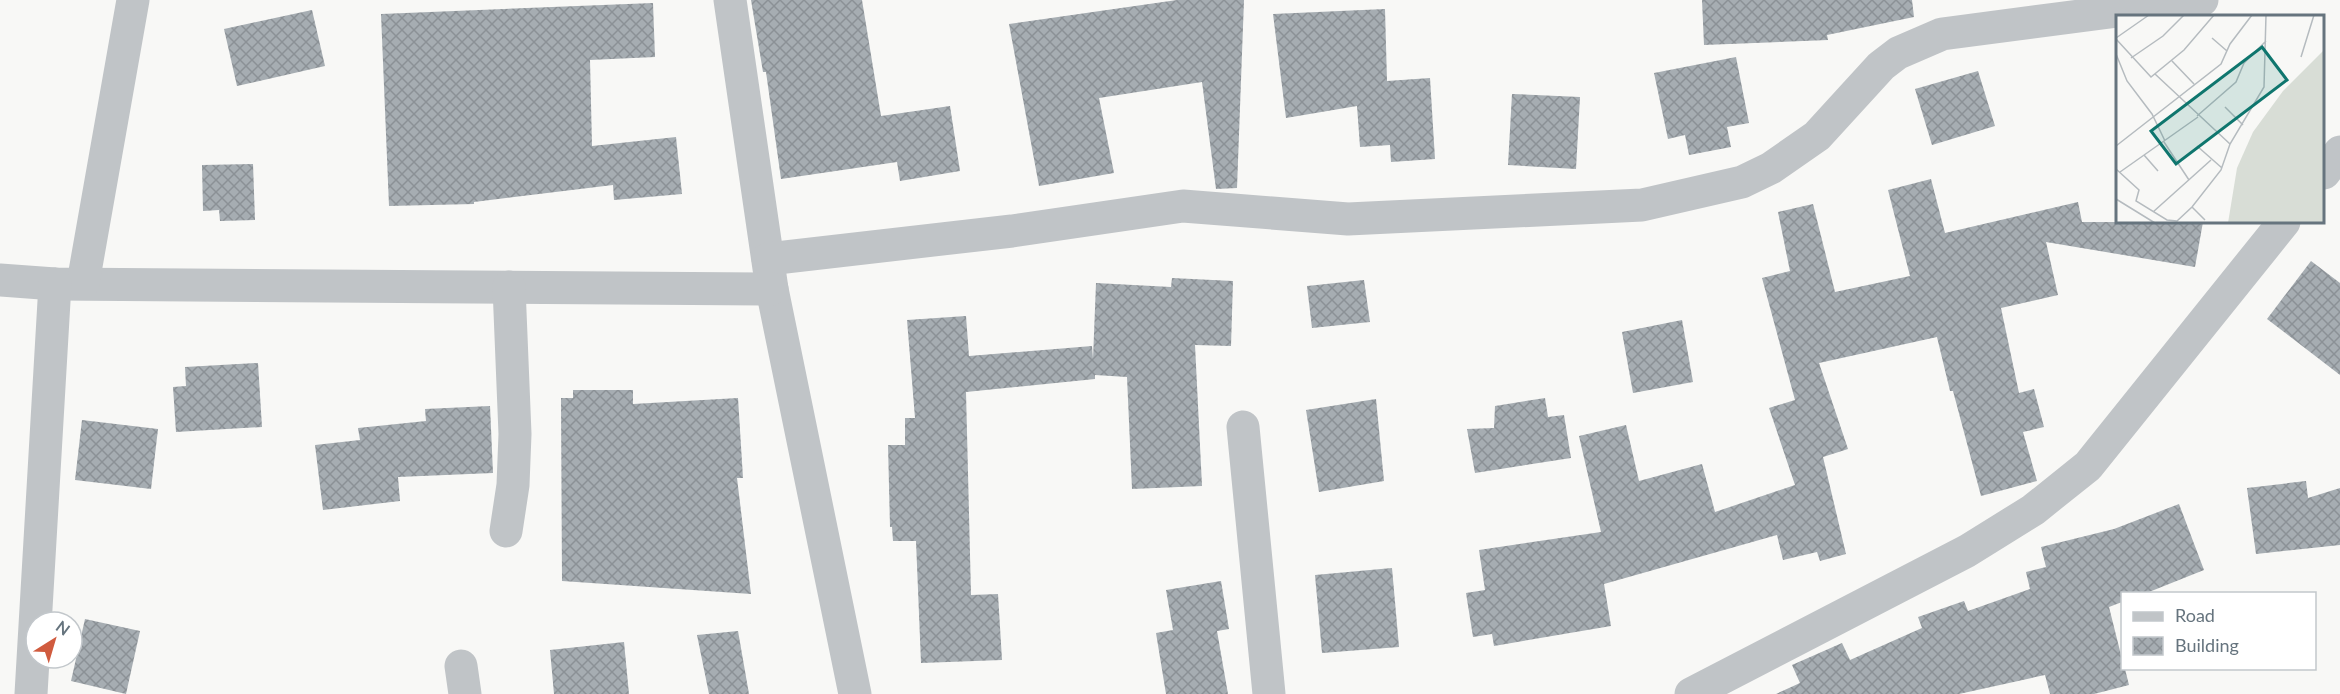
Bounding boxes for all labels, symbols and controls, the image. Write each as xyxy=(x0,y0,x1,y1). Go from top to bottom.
inset map xyxy=(2116,15,2325,224)
legend xyxy=(2121,592,2316,670)
text: Road xyxy=(2175,604,2215,626)
north arrow xyxy=(24,610,84,670)
text: N xyxy=(53,616,74,639)
text: Building xyxy=(2175,634,2239,656)

